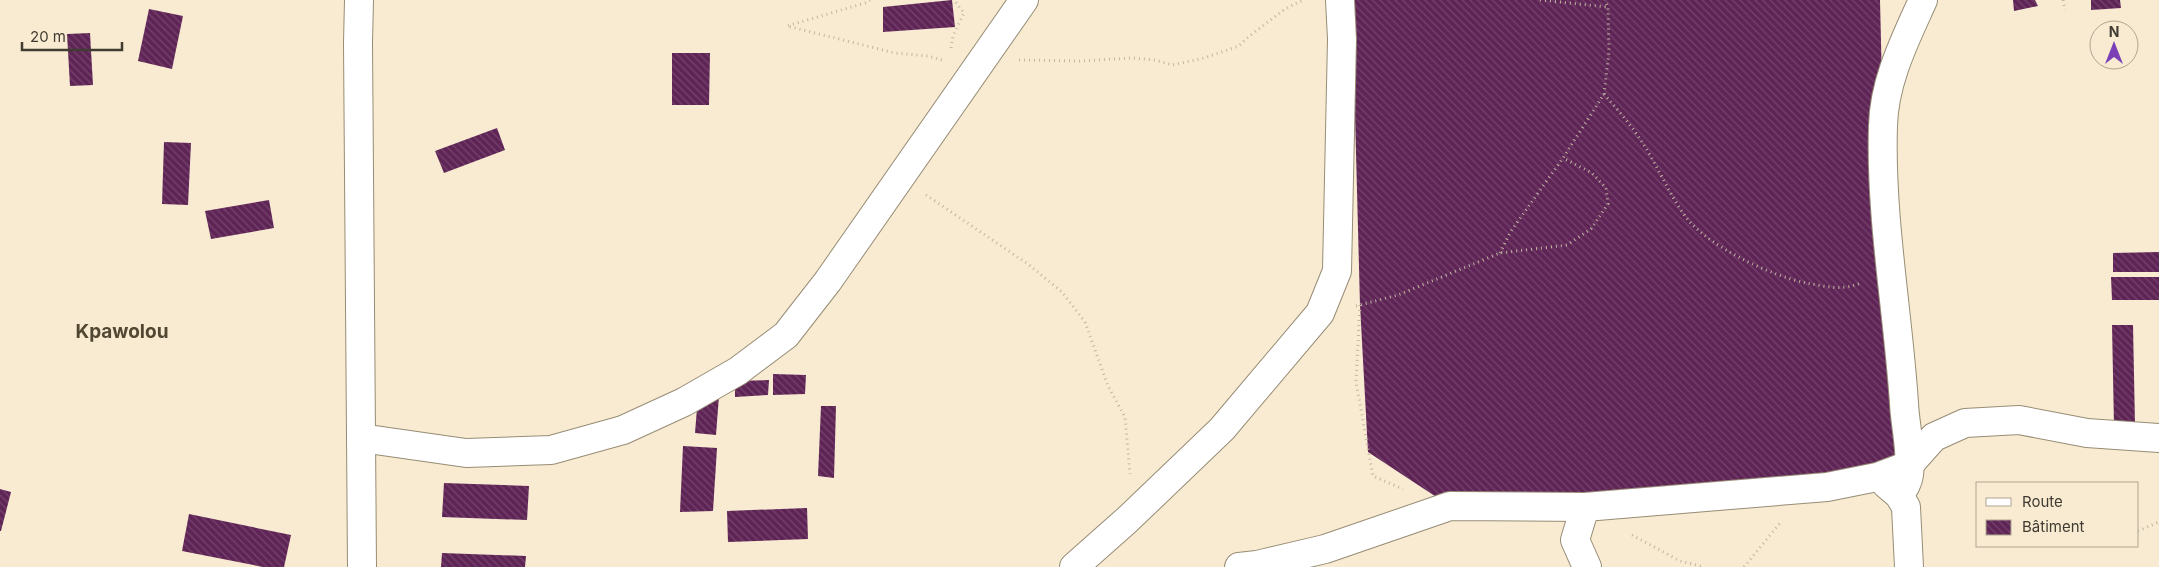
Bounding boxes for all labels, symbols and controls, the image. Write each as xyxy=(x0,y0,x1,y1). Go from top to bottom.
scale bar xyxy=(22,20,122,52)
north arrow xyxy=(2089,20,2139,70)
text: N xyxy=(2109,23,2119,40)
text: 20 m xyxy=(30,27,66,46)
district label: Kpawolou xyxy=(75,320,169,343)
legend xyxy=(1976,482,2139,547)
text: Route xyxy=(2022,492,2063,511)
text: Bâtiment xyxy=(2022,517,2085,536)

